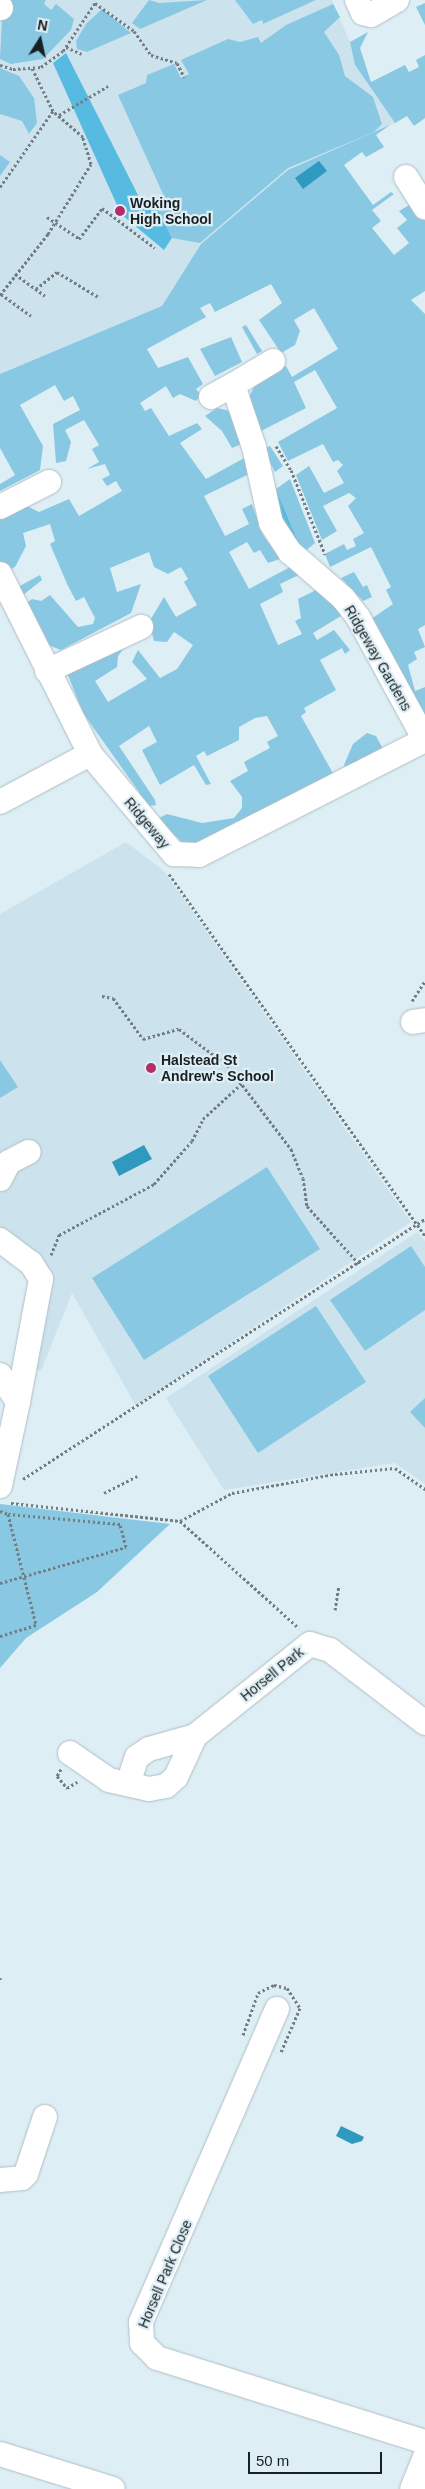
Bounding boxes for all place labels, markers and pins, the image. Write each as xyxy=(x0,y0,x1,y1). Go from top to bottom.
place label: Woking High School xyxy=(130,195,212,228)
marker: Woking High School xyxy=(114,205,126,217)
place label: Halstead St Andrew's School xyxy=(161,1052,274,1084)
marker: Halstead St Andrew's School xyxy=(145,1062,157,1074)

